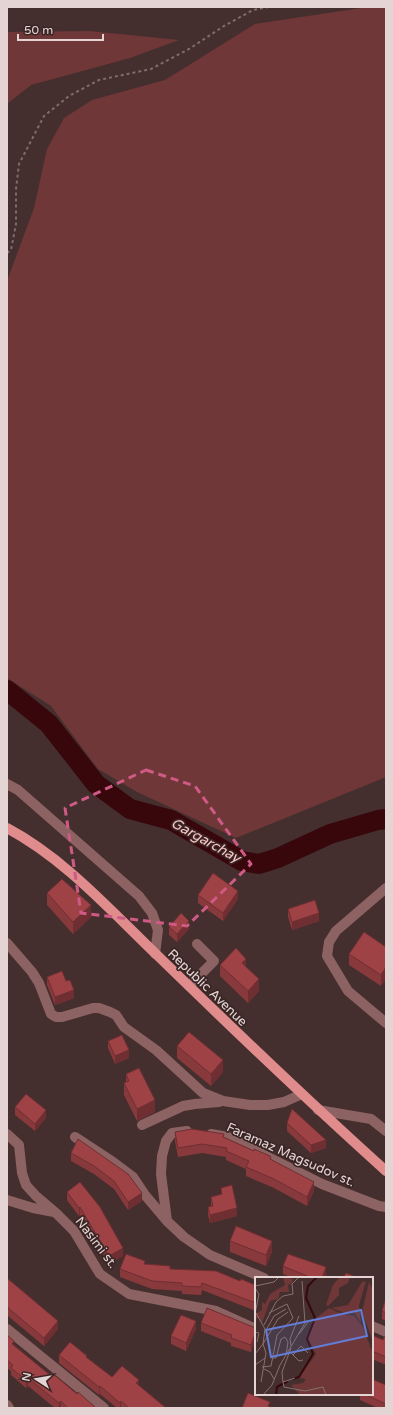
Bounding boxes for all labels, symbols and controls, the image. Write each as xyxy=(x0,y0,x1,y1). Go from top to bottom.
scale bar xyxy=(18,16,103,42)
text: 50 m xyxy=(24,23,53,37)
water label: Gargarchay xyxy=(168,814,245,867)
street label: Republic Avenue xyxy=(164,946,250,1030)
street label: Faramaz Magsudov st. xyxy=(224,1119,357,1190)
street label: Nasimi st. xyxy=(72,1214,121,1272)
inset map xyxy=(255,1277,373,1395)
north arrow xyxy=(16,1359,56,1399)
text: N xyxy=(19,1371,34,1383)

